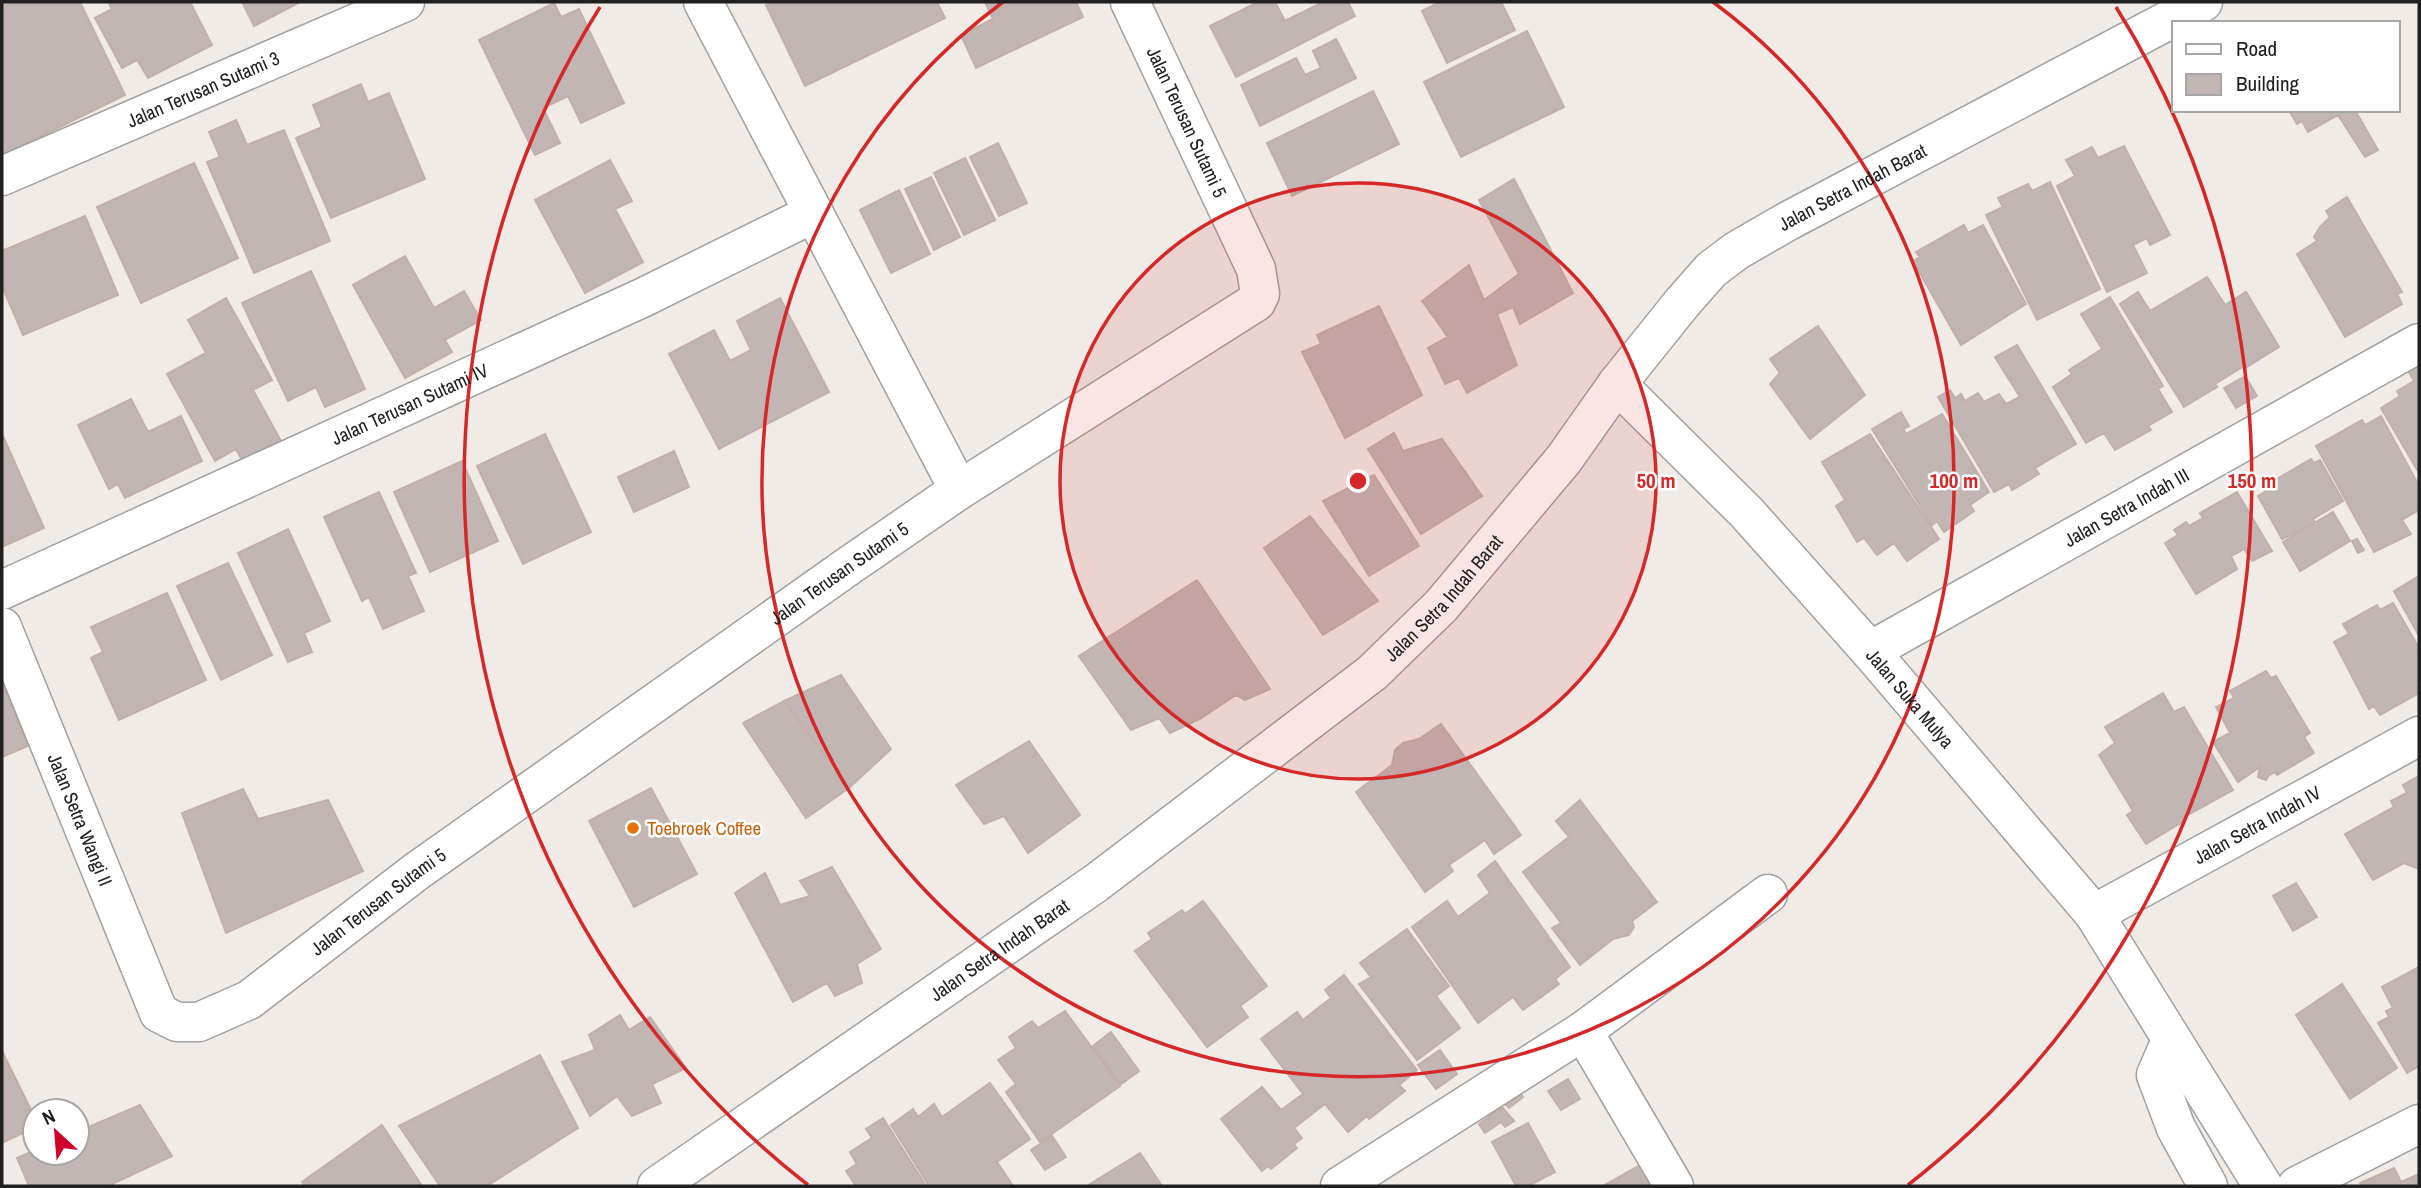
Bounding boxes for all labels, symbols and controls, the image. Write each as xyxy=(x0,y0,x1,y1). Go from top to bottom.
legend xyxy=(2172,21,2400,112)
text: Road xyxy=(2236,34,2277,63)
street label: Jalan Terusan Sutami 5 xyxy=(1141,42,1233,202)
street label: Jalan Terusan Sutami 3 xyxy=(123,45,283,134)
text: Building xyxy=(2236,69,2300,98)
street label: Jalan Setra Indah Barat xyxy=(1774,137,1932,237)
street label: Jalan Terusan Sutami IV xyxy=(327,357,493,451)
street label: Jalan Setra Indah III xyxy=(2059,462,2194,553)
text: 50 m xyxy=(1636,466,1676,495)
text: 100 m xyxy=(1930,466,1978,495)
text: 150 m xyxy=(2228,466,2276,495)
centre of rings xyxy=(1346,469,1370,493)
street label: Jalan Terusan Sutami 5 xyxy=(765,515,914,631)
street label: Jalan Setra Indah Barat xyxy=(1379,528,1509,667)
street label: Jalan Suka Mulya xyxy=(1860,643,1960,754)
street label: Jalan Setra Wangi II xyxy=(42,750,119,890)
street label: Jalan Setra Indah IV xyxy=(2189,779,2326,870)
place label: Toebroek Coffee xyxy=(647,815,761,841)
marker: Toebroek Coffee xyxy=(625,820,641,836)
street label: Jalan Terusan Sutami 5 xyxy=(305,841,451,961)
street label: Jalan Setra Indah Barat xyxy=(925,892,1075,1007)
north arrow xyxy=(21,1097,91,1167)
text: N xyxy=(38,1103,59,1131)

